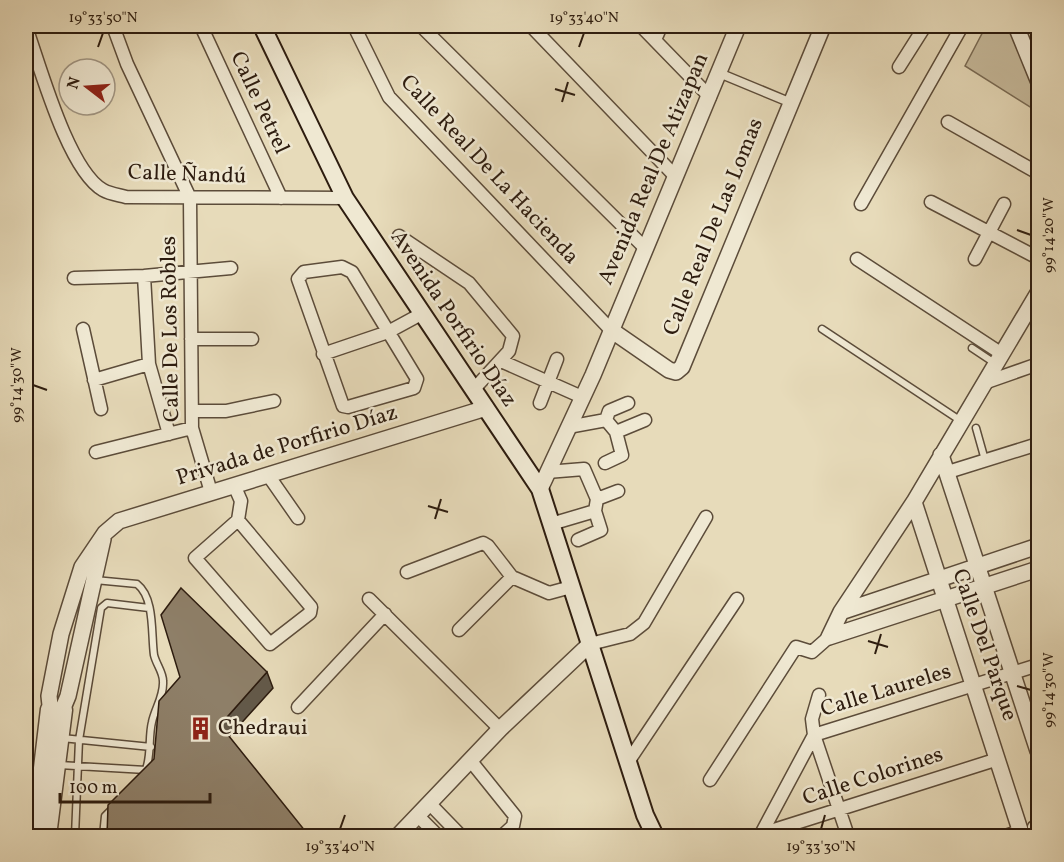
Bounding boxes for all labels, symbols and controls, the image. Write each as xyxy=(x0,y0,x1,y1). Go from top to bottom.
text: 19°33'50"N xyxy=(68,8,138,29)
text: 19°33'40"N xyxy=(549,8,619,29)
street label: Calle Petrel xyxy=(222,47,296,159)
street label: Avenida Real De Atizapan xyxy=(591,48,717,290)
north arrow xyxy=(57,57,117,117)
street label: Calle Real De La Hacienda xyxy=(392,68,586,272)
text: N xyxy=(62,74,87,92)
street label: Calle Real De Las Lomas xyxy=(656,114,772,340)
street label: Calle Ñandú xyxy=(127,157,247,193)
text: 99°14'20"W xyxy=(1039,197,1060,273)
street label: Avenida Porfirio Díaz xyxy=(382,224,524,414)
street label: Calle De Los Robles xyxy=(154,236,188,422)
text: 99°14'30"W xyxy=(7,347,28,423)
street label: Privada de Porfirio Díaz xyxy=(173,398,401,494)
street label: Calle Del Parque xyxy=(944,565,1024,725)
text: 99°14'30"W xyxy=(1039,652,1060,728)
street label: Calle Laureles xyxy=(817,656,955,726)
place label: Chedraui xyxy=(218,713,308,744)
building icon: Chedraui xyxy=(187,715,213,741)
street label: Calle Colorines xyxy=(799,740,947,814)
scale bar xyxy=(60,766,210,804)
text: 100 m xyxy=(69,776,118,801)
text: 19°33'40"N xyxy=(305,837,375,858)
text: 19°33'30"N xyxy=(786,837,856,858)

